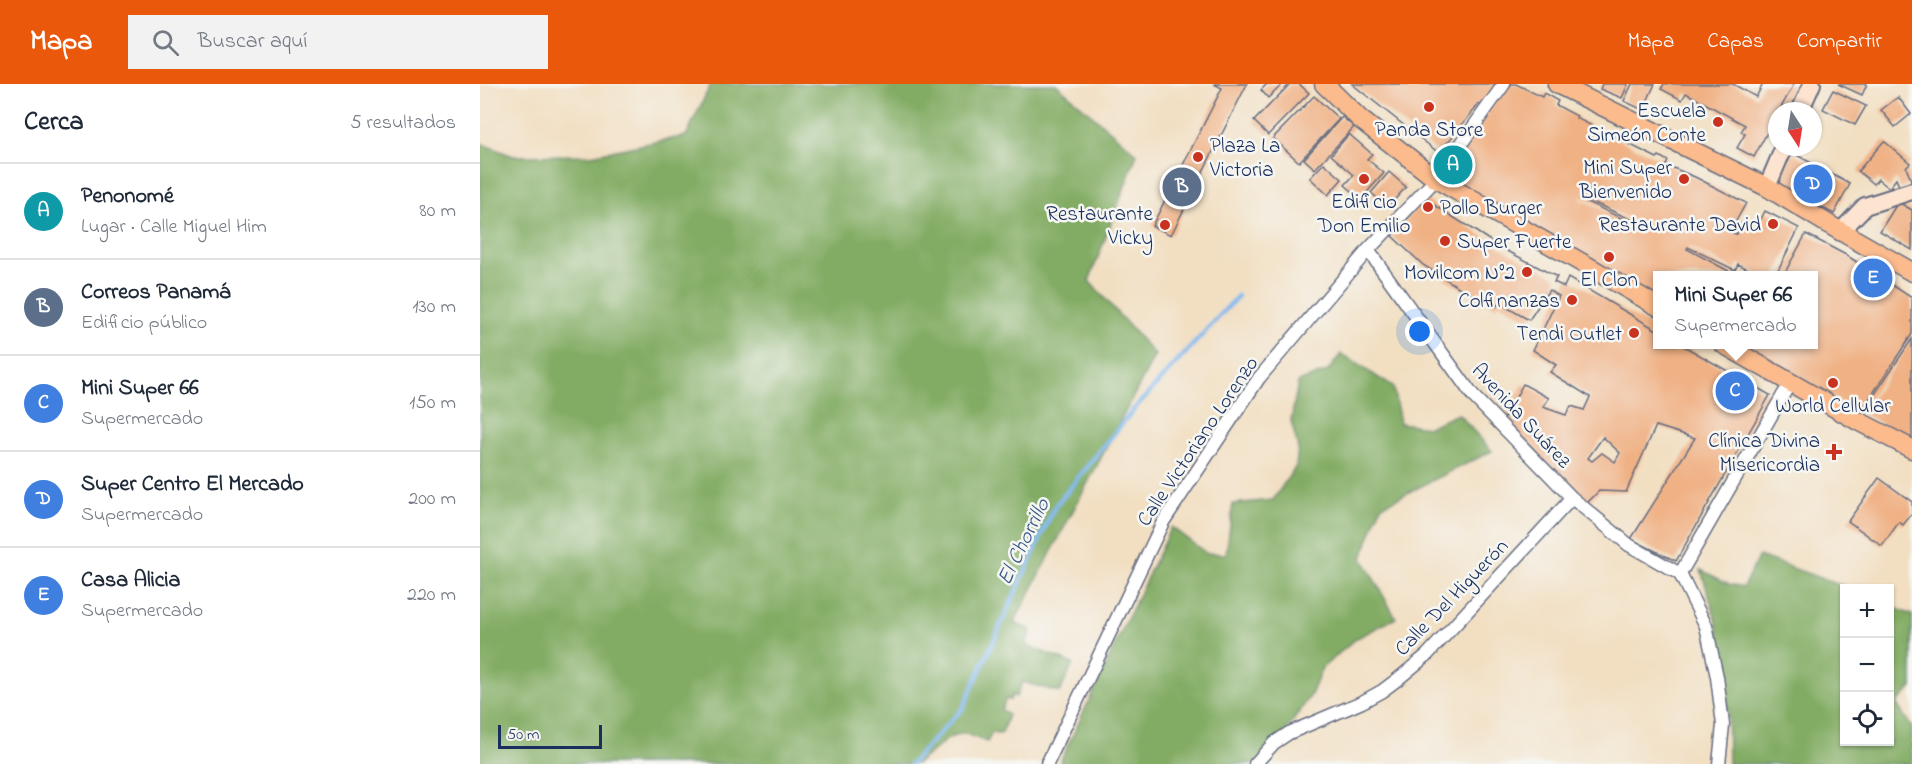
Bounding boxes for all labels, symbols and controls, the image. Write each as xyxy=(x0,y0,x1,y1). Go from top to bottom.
search box xyxy=(128,15,548,69)
text: Mapa xyxy=(30,22,92,63)
icon: search xyxy=(149,26,182,59)
text: Buscar aquí xyxy=(197,26,307,58)
text: Mapa xyxy=(1627,27,1674,57)
text: Capas xyxy=(1707,27,1764,57)
text: Compartir xyxy=(1797,27,1882,57)
place label: Escuela Simeón Conte xyxy=(1587,97,1707,151)
marker: Panda Store xyxy=(1422,100,1436,114)
north arrow xyxy=(1768,102,1822,156)
text: Cerca xyxy=(24,104,84,142)
text: 5 resultados xyxy=(350,109,456,138)
marker: Escuela Simeón Conte xyxy=(1711,115,1725,129)
place label: Panda Store xyxy=(1375,116,1484,146)
place label: Plaza La Victoria xyxy=(1209,132,1280,186)
pin: A xyxy=(1434,142,1472,188)
marker: Plaza La Victoria xyxy=(1191,150,1205,164)
place label: Mini Super Bienvenido xyxy=(1578,154,1672,208)
pin: D xyxy=(1794,162,1832,206)
pin: B xyxy=(1162,164,1202,210)
marker: Edificio Don Emilio xyxy=(1357,172,1371,186)
marker: Mini Super Bienvenido xyxy=(1677,172,1691,186)
text: Penonomé xyxy=(81,181,174,213)
place label: Edificio Don Emilio xyxy=(1317,188,1411,242)
place label: Pollo Burger xyxy=(1440,194,1543,226)
text: A xyxy=(37,197,50,226)
text: 80 m xyxy=(419,197,456,226)
place label: Restaurante Vicky xyxy=(1046,200,1154,256)
marker: Pollo Burger xyxy=(1421,200,1435,214)
place label: Restaurante David xyxy=(1599,211,1761,241)
text: Lugar · Calle Miguel Him xyxy=(81,213,267,242)
marker: Restaurante David xyxy=(1766,217,1780,231)
marker: Restaurante Vicky xyxy=(1158,218,1172,232)
place label: Super Fuerte xyxy=(1457,228,1572,258)
marker: Super Fuerte xyxy=(1438,234,1452,248)
marker: El Clon xyxy=(1602,250,1616,264)
pin: E xyxy=(1854,256,1892,300)
place label: Movilcom N°2 xyxy=(1404,259,1515,289)
marker: Movilcom N°2 xyxy=(1520,265,1534,279)
place label: El Clon xyxy=(1580,266,1638,296)
popup xyxy=(1653,271,1818,349)
text: Correos Panamá xyxy=(81,277,230,309)
text: Mini Super 66 xyxy=(1674,280,1792,312)
place label: Colfinanzas xyxy=(1458,287,1560,317)
text: B xyxy=(37,293,50,322)
text: 130 m xyxy=(412,293,456,322)
marker: Colfinanzas xyxy=(1565,293,1579,307)
text: Edificio público xyxy=(81,309,207,338)
text: Supermercado xyxy=(1674,312,1797,341)
your location xyxy=(1405,317,1434,346)
place label: Tendi Outlet xyxy=(1517,320,1622,350)
marker: Tendi Outlet xyxy=(1627,326,1641,340)
street label: Calle Victoriano Lorenzo xyxy=(1130,351,1267,533)
street label: Avenida Suárez xyxy=(1464,357,1577,476)
pin: C xyxy=(1716,368,1754,414)
text: Mini Super 66 xyxy=(81,373,199,405)
marker: World Cellular xyxy=(1826,376,1840,390)
text: C xyxy=(38,389,49,418)
text: 150 m xyxy=(409,389,456,418)
place label: World Cellular xyxy=(1775,392,1891,422)
text: Supermercado xyxy=(81,405,203,434)
place label: Clínica Divina Misericordia xyxy=(1708,427,1820,481)
marker: Clínica Divina Misericordia xyxy=(1825,443,1843,461)
text: Super Centro El Mercado xyxy=(81,469,304,501)
text: D xyxy=(36,485,51,514)
text: 200 m xyxy=(408,485,456,514)
water label: El Chorrillo xyxy=(990,492,1060,591)
text: Supermercado xyxy=(81,501,203,530)
street label: Calle Del Higuerón xyxy=(1389,533,1518,665)
text: Casa Alicia xyxy=(81,565,180,597)
text: E xyxy=(37,581,50,610)
text: 220 m xyxy=(407,581,456,610)
map controls xyxy=(1840,584,1894,746)
button: + xyxy=(1840,584,1894,638)
text: Supermercado xyxy=(81,597,203,626)
button: − xyxy=(1840,638,1894,692)
button: locate xyxy=(1840,692,1894,746)
scale bar xyxy=(498,722,602,750)
text: 50 m xyxy=(507,723,539,747)

